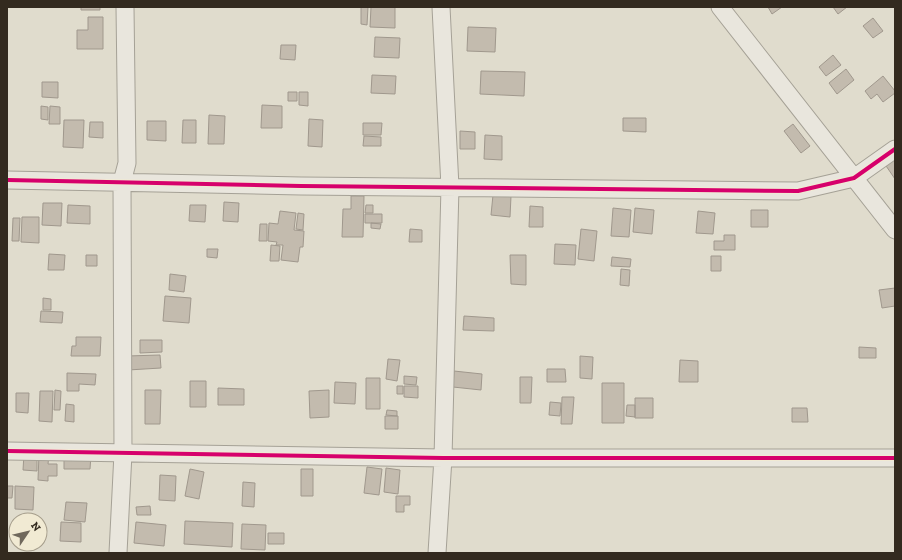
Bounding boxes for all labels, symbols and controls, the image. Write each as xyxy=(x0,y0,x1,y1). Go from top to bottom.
north arrow xyxy=(8,512,48,552)
text: N xyxy=(28,519,44,534)

